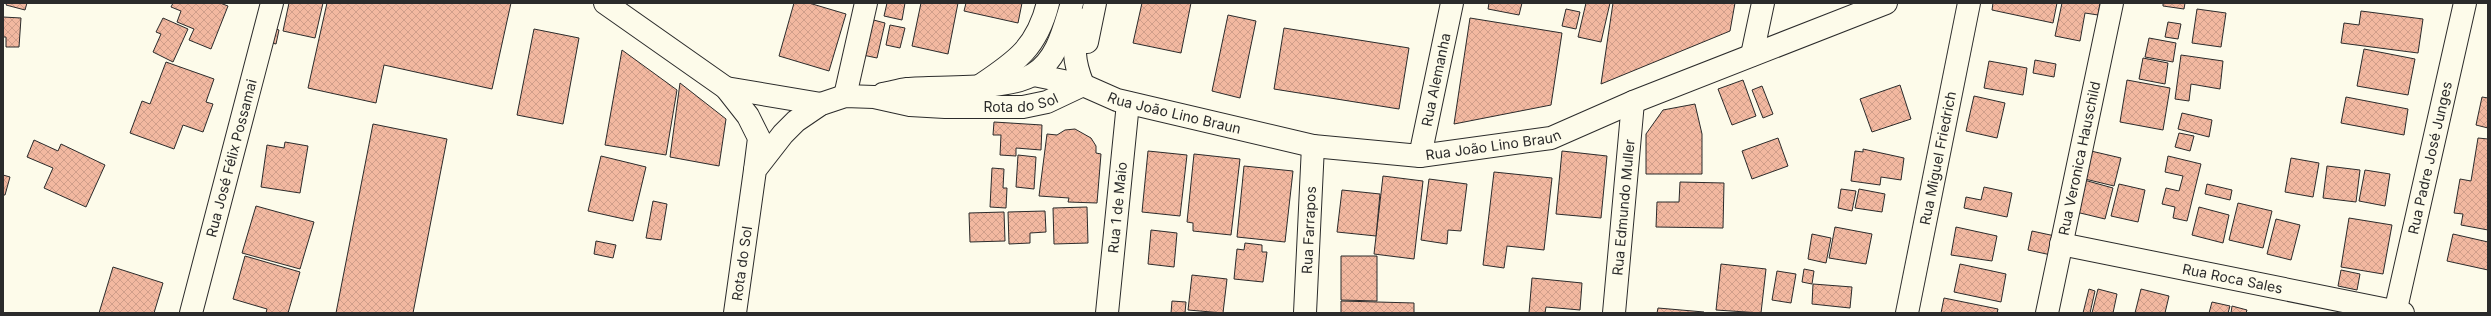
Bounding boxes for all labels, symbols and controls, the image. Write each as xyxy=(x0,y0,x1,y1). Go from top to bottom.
street label: Rua Alemanha xyxy=(1417,31,1454,128)
street label: Rua José Félix Possamai xyxy=(202,77,260,239)
street label: Rua Veronica Hauschild xyxy=(2055,80,2103,237)
street label: Rua Padre José Junges xyxy=(2404,80,2455,236)
street label: Rua João Lino Braun xyxy=(1105,88,1243,137)
street label: Rota do Sol xyxy=(983,89,1061,115)
street label: Rua Miguel Friedrich xyxy=(1916,90,1959,226)
street label: Rua João Lino Braun xyxy=(1424,126,1564,163)
street label: Rua Edmundo Muller xyxy=(1608,138,1638,276)
street label: Rua 1 de Maio xyxy=(1104,161,1130,254)
street label: Rua Farrapos xyxy=(1298,186,1319,274)
street label: Rota do Sol xyxy=(728,225,755,302)
street label: Rua Roca Sales xyxy=(2181,260,2284,297)

